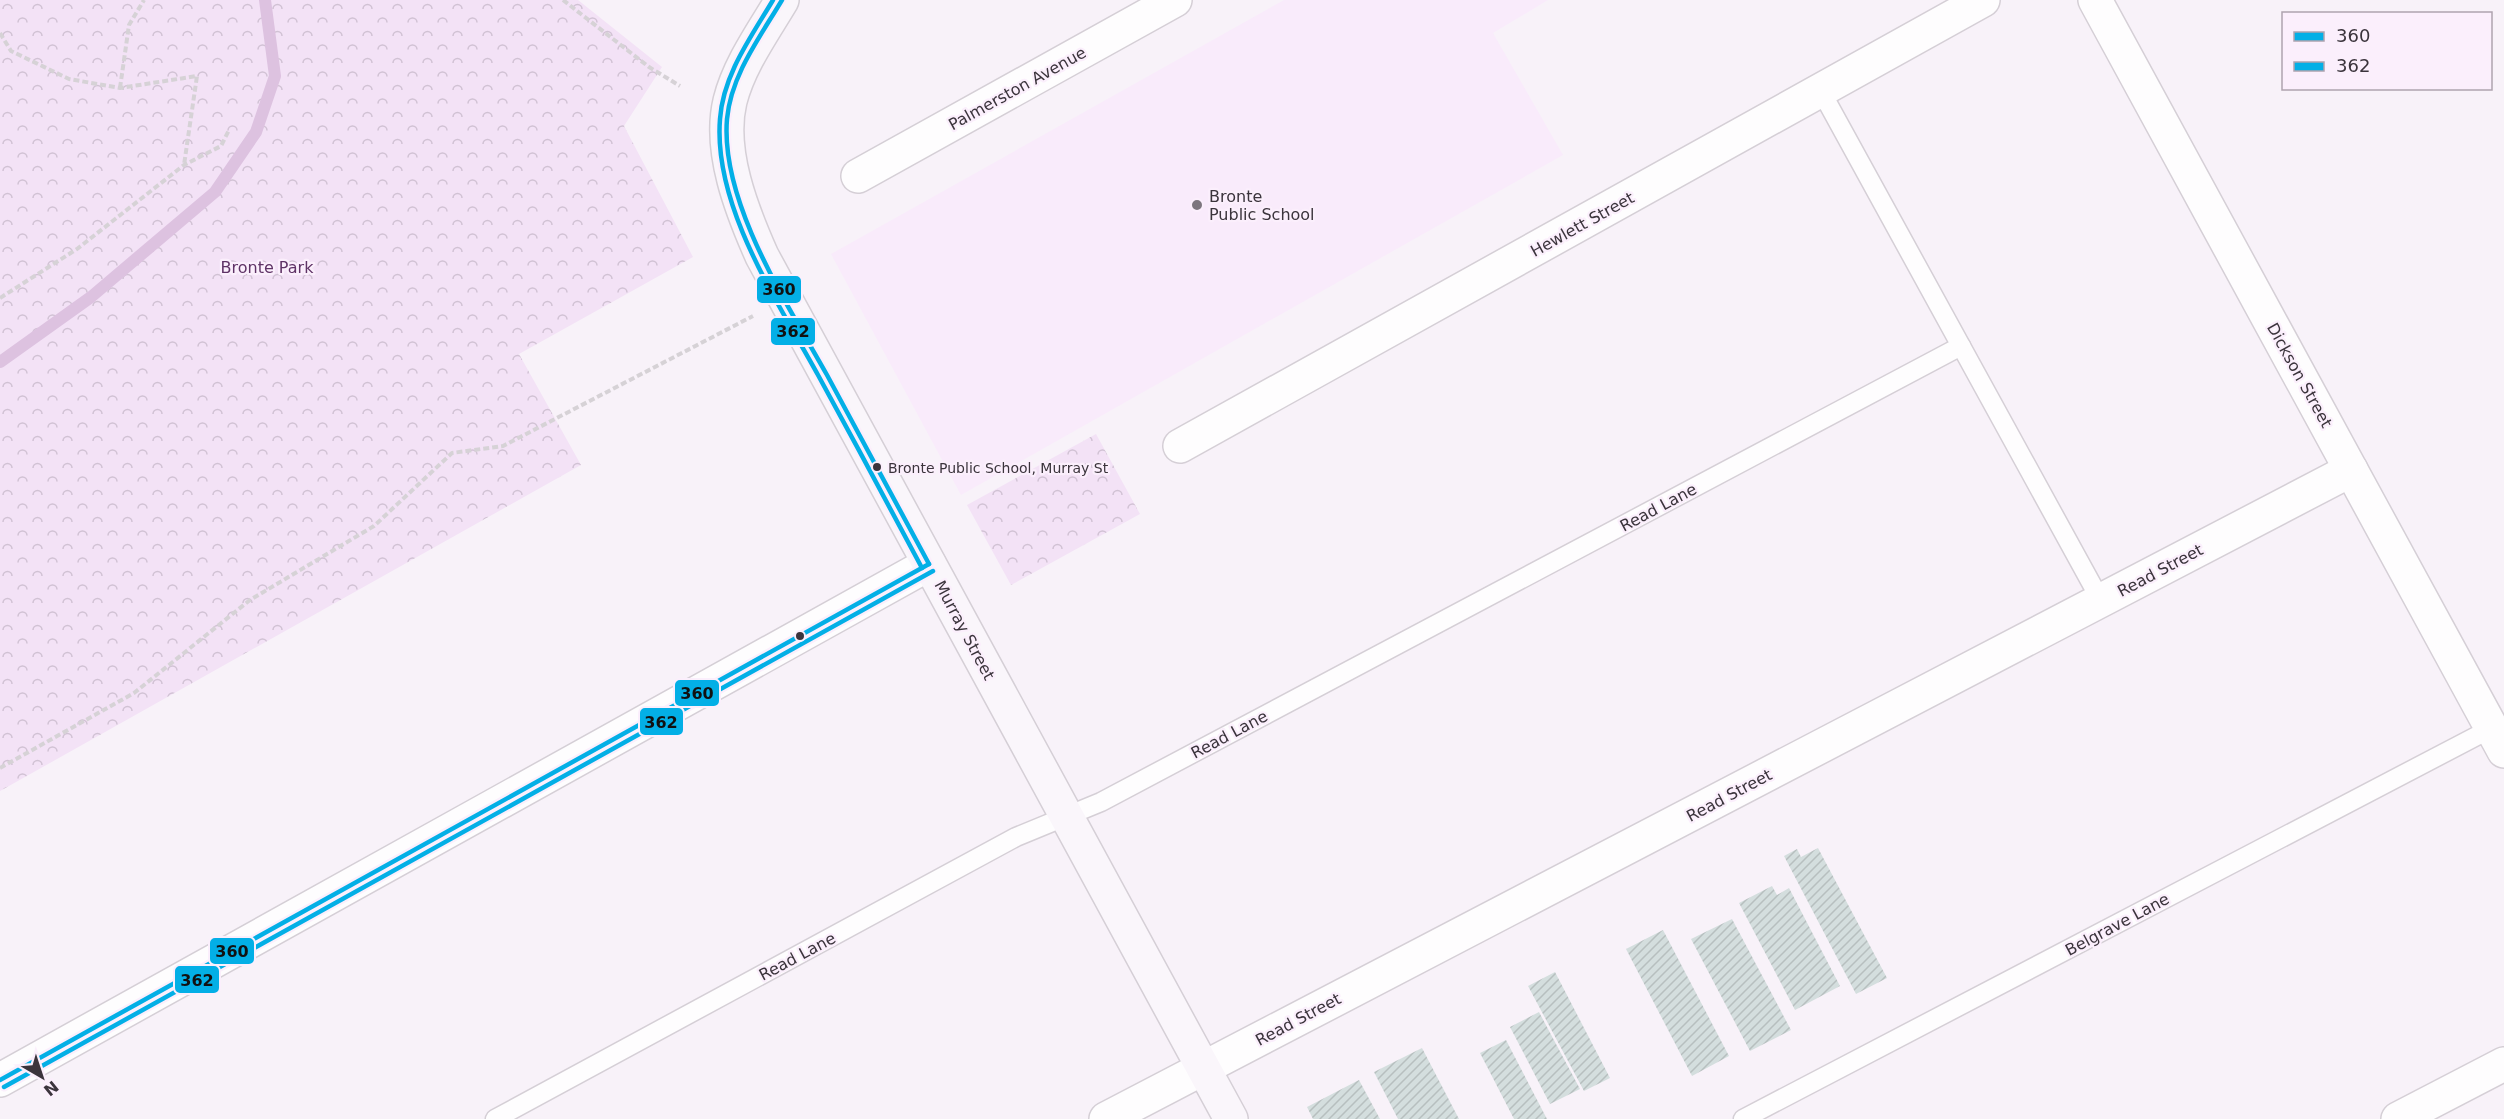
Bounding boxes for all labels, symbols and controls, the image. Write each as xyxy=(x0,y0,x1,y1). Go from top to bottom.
legend xyxy=(2282,12,2492,90)
text: 360 xyxy=(2336,25,2370,46)
street label: Palmerston Avenue xyxy=(945,43,1089,134)
text: 362 xyxy=(2336,55,2370,76)
place label: Bronte Public School xyxy=(1209,187,1315,224)
street label: Hewlett Street xyxy=(1527,188,1637,261)
marker: Bronte Public School xyxy=(1190,198,1204,212)
park label: Bronte Park xyxy=(221,258,314,277)
line badge: 360 xyxy=(756,275,802,304)
text: 360 xyxy=(762,280,796,299)
line badge: 362 xyxy=(770,317,816,346)
street label: Dickson Street xyxy=(2263,320,2336,431)
text: 362 xyxy=(776,322,810,341)
place label: Bronte Public School, Murray St xyxy=(888,460,1109,476)
marker: Bronte Public School, Murray St xyxy=(871,461,883,473)
street label: Read Lane xyxy=(1617,479,1700,536)
street label: Read Street xyxy=(2114,540,2206,601)
street label: Murray Street xyxy=(930,577,999,683)
unlabelled marker xyxy=(794,630,806,642)
line badge: 360 xyxy=(674,679,720,707)
text: 360 xyxy=(680,684,714,703)
street label: Read Lane xyxy=(1188,706,1271,763)
line badge: 362 xyxy=(639,707,684,736)
text: 362 xyxy=(644,713,678,732)
street label: Read Street xyxy=(1683,765,1775,826)
street label: Belgrave Lane xyxy=(2062,889,2172,960)
street label: Read Lane xyxy=(756,928,839,985)
line badge: 360 xyxy=(209,937,255,965)
text: 360 xyxy=(215,942,249,961)
line badge: 362 xyxy=(174,965,220,994)
text: 362 xyxy=(180,971,214,990)
street label: Read Street xyxy=(1252,989,1344,1050)
north arrow xyxy=(12,1047,72,1107)
text: N xyxy=(40,1077,62,1100)

